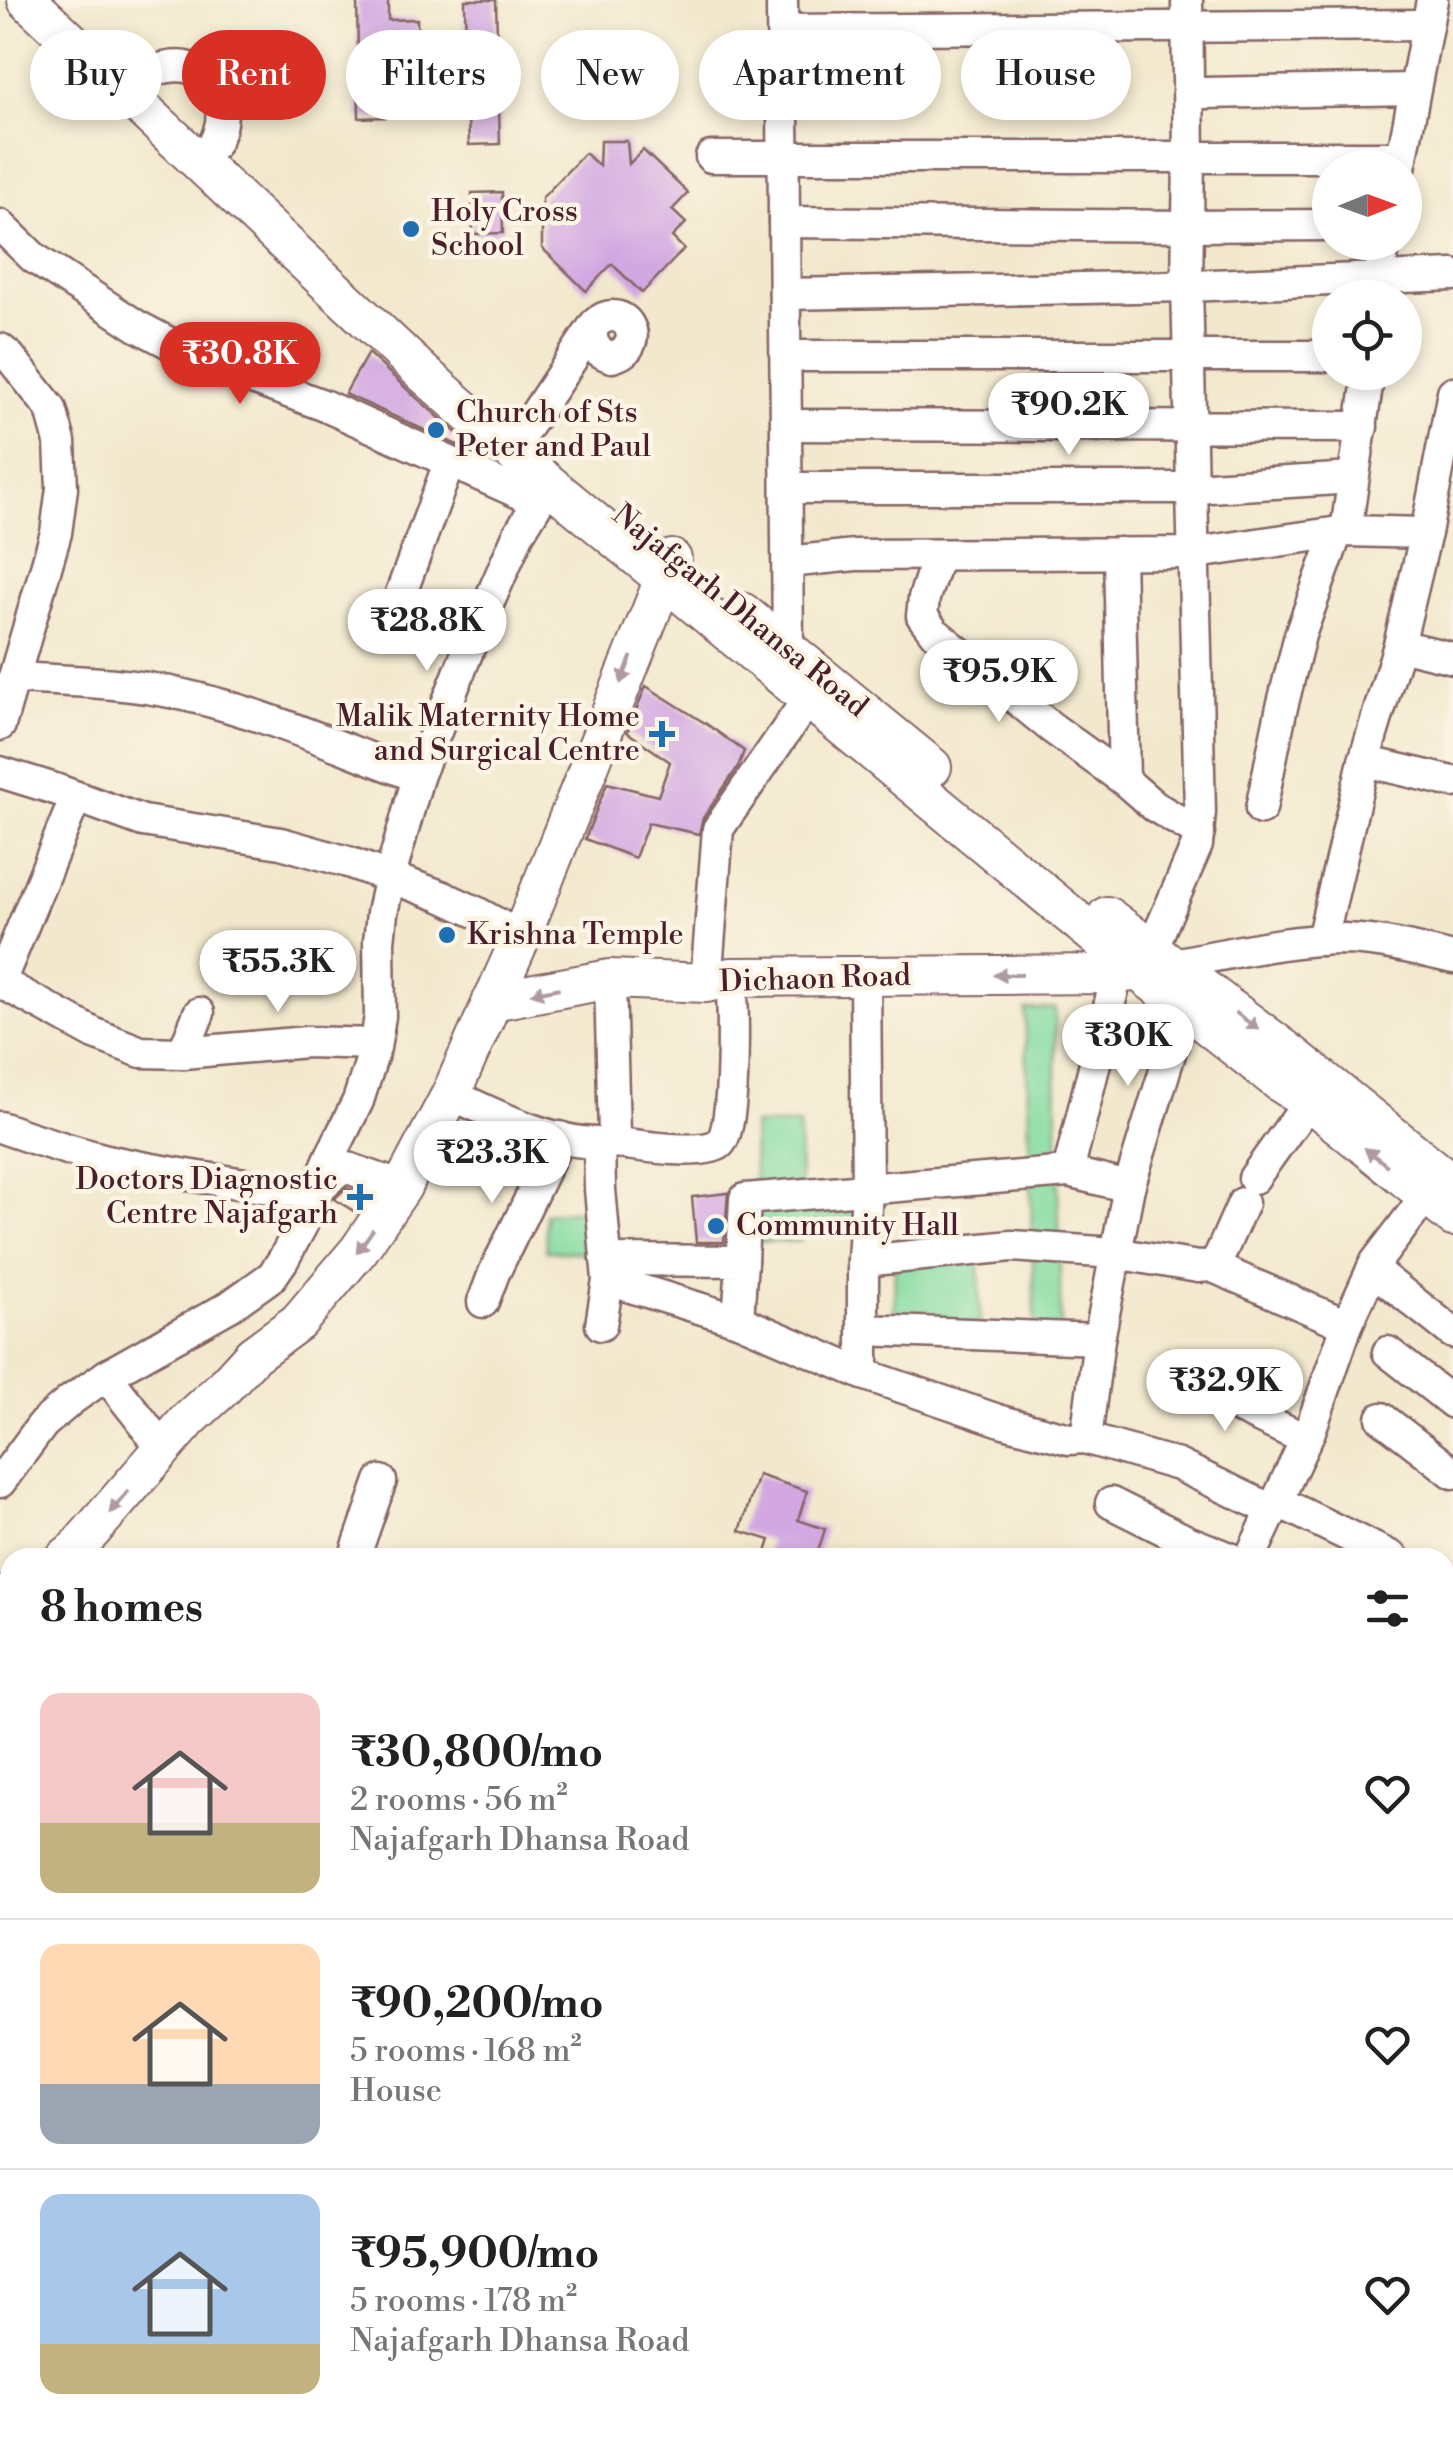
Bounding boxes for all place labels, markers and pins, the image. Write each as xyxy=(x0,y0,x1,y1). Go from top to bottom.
place label: Holy Cross School xyxy=(431,193,578,265)
marker: Holy Cross School xyxy=(400,218,422,240)
pin: ₹30.8K xyxy=(159,322,321,407)
pin: ₹90.2K xyxy=(988,373,1150,458)
place label: Church of Sts Peter and Paul xyxy=(456,394,651,466)
marker: Church of Sts Peter and Paul xyxy=(425,419,447,441)
pin: ₹28.8K xyxy=(346,589,508,674)
pin: ₹95.9K xyxy=(918,640,1080,725)
place label: Malik Maternity Home and Surgical Centre xyxy=(336,698,640,770)
marker: Malik Maternity Home and Surgical Centre xyxy=(649,721,675,747)
place label: Krishna Temple xyxy=(467,916,684,954)
marker: Krishna Temple xyxy=(436,924,458,946)
pin: ₹55.3K xyxy=(197,930,359,1015)
pin: ₹30K xyxy=(1069,1004,1187,1089)
pin: ₹23.3K xyxy=(411,1121,573,1206)
place label: Doctors Diagnostic Centre Najafgarh xyxy=(76,1161,338,1233)
marker: Doctors Diagnostic Centre Najafgarh xyxy=(347,1184,373,1210)
place label: Community Hall xyxy=(736,1207,959,1245)
marker: Community Hall xyxy=(705,1215,727,1237)
pin: ₹32.9K xyxy=(1144,1349,1306,1434)

